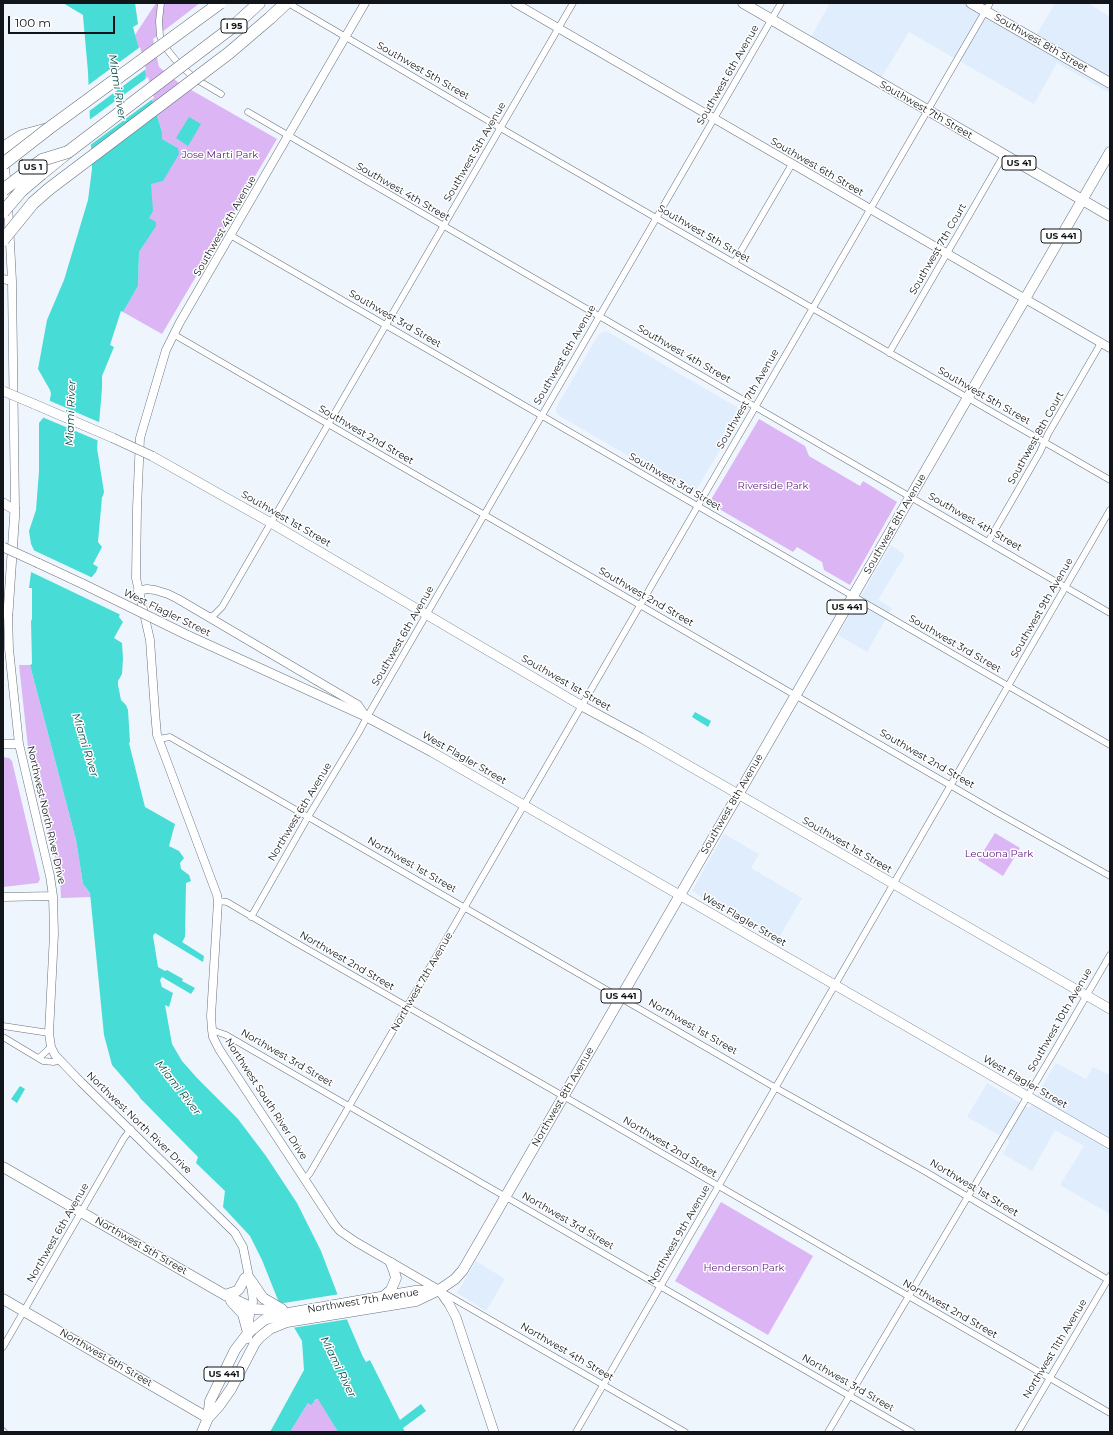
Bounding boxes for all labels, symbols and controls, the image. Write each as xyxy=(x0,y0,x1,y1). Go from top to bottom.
scale bar xyxy=(10,8,117,34)
street label: Southwest 8th Street xyxy=(992,11,1090,75)
text: 100 m xyxy=(15,15,51,30)
road number: I 95 xyxy=(221,19,247,33)
street label: Southwest 6th Avenue xyxy=(694,23,762,127)
street label: Southwest 5th Street xyxy=(374,39,472,103)
water label: Miami River xyxy=(105,53,129,121)
street label: Southwest 7th Street xyxy=(877,78,975,142)
street label: Southwest 5th Avenue xyxy=(442,100,508,204)
street label: Southwest 6th Street xyxy=(768,135,866,199)
park label: Jose Marti Park xyxy=(182,149,258,161)
road number: US 41 xyxy=(1002,156,1036,170)
road number: US 1 xyxy=(19,160,47,174)
street label: Southwest 4th Street xyxy=(354,160,452,224)
street label: Southwest 4th Avenue xyxy=(191,174,259,278)
street label: Southwest 7th Court xyxy=(907,201,969,297)
street label: Southwest 5th Street xyxy=(655,202,753,266)
road number: US 441 xyxy=(1041,229,1081,243)
street label: Southwest 3rd Street xyxy=(346,287,444,351)
street label: Southwest 6th Avenue xyxy=(531,303,599,407)
street label: Southwest 4th Street xyxy=(635,322,733,386)
street label: Southwest 7th Avenue xyxy=(715,347,781,451)
street label: Southwest 5th Street xyxy=(935,364,1033,428)
water label: Miami River xyxy=(63,380,79,446)
street label: Southwest 8th Court xyxy=(1006,390,1066,486)
street label: Southwest 2nd Street xyxy=(316,403,416,467)
street label: Southwest 3rd Street xyxy=(626,450,724,514)
street label: Southwest 8th Avenue xyxy=(861,472,929,576)
park label: Riverside Park xyxy=(737,480,809,492)
street label: Southwest 1st Street xyxy=(239,488,333,550)
street label: Southwest 4th Street xyxy=(926,490,1024,554)
street label: Southwest 9th Avenue xyxy=(1008,556,1076,660)
street label: Southwest 2nd Street xyxy=(596,565,696,629)
street label: Southwest 6th Avenue xyxy=(369,584,437,688)
street label: West Flagler Street xyxy=(121,587,213,639)
road number: US 441 xyxy=(827,600,867,614)
street label: Southwest 3rd Street xyxy=(906,612,1004,676)
street label: Southwest 1st Street xyxy=(519,652,613,714)
water label: Miami River xyxy=(69,711,101,779)
street label: Southwest 2nd Street xyxy=(877,727,977,791)
street label: West Flagler Street xyxy=(420,729,508,787)
street label: Northwest North River Drive xyxy=(24,745,68,885)
street label: Southwest 8th Avenue xyxy=(698,752,766,856)
street label: Northwest 6th Avenue xyxy=(266,761,334,863)
street label: Southwest 1st Street xyxy=(800,814,894,876)
street label: Northwest 1st Street xyxy=(365,835,459,895)
park label: Lecuona Park xyxy=(965,848,1033,860)
street label: West Flagler Street xyxy=(700,891,788,949)
street label: Northwest 2nd Street xyxy=(297,929,397,993)
street label: Northwest 7th Avenue xyxy=(389,930,455,1034)
street label: Southwest 10th Avenue xyxy=(1025,966,1095,1074)
road number: US 441 xyxy=(601,989,641,1003)
street label: Northwest 1st Street xyxy=(646,997,740,1057)
street label: Northwest 3rd Street xyxy=(239,1027,335,1089)
street label: Northwest South River Drive xyxy=(222,1036,310,1162)
street label: Northwest 8th Avenue xyxy=(530,1045,596,1149)
street label: West Flagler Street xyxy=(981,1053,1069,1111)
water label: Miami River xyxy=(152,1058,204,1118)
street label: Northwest North River Drive xyxy=(84,1070,194,1176)
street label: Northwest 2nd Street xyxy=(621,1114,719,1180)
street label: Northwest 1st Street xyxy=(928,1157,1020,1219)
street label: Northwest 6th Avenue xyxy=(25,1181,91,1285)
street label: Northwest 9th Avenue xyxy=(646,1183,712,1287)
street label: Northwest 3rd Street xyxy=(520,1190,616,1252)
street label: Northwest 5th Street xyxy=(93,1215,189,1277)
park label: Henderson Park xyxy=(703,1262,785,1274)
street label: Northwest 2nd Street xyxy=(900,1277,1000,1341)
street label: Northwest 7th Avenue xyxy=(307,1286,419,1316)
street label: Northwest 11th Avenue xyxy=(1021,1297,1089,1401)
street label: Northwest 4th Street xyxy=(518,1320,616,1384)
street label: Northwest 6th Street xyxy=(57,1326,155,1390)
water label: Miami River xyxy=(318,1334,358,1400)
street label: Northwest 3rd Street xyxy=(800,1352,896,1414)
road number: US 441 xyxy=(204,1367,244,1381)

